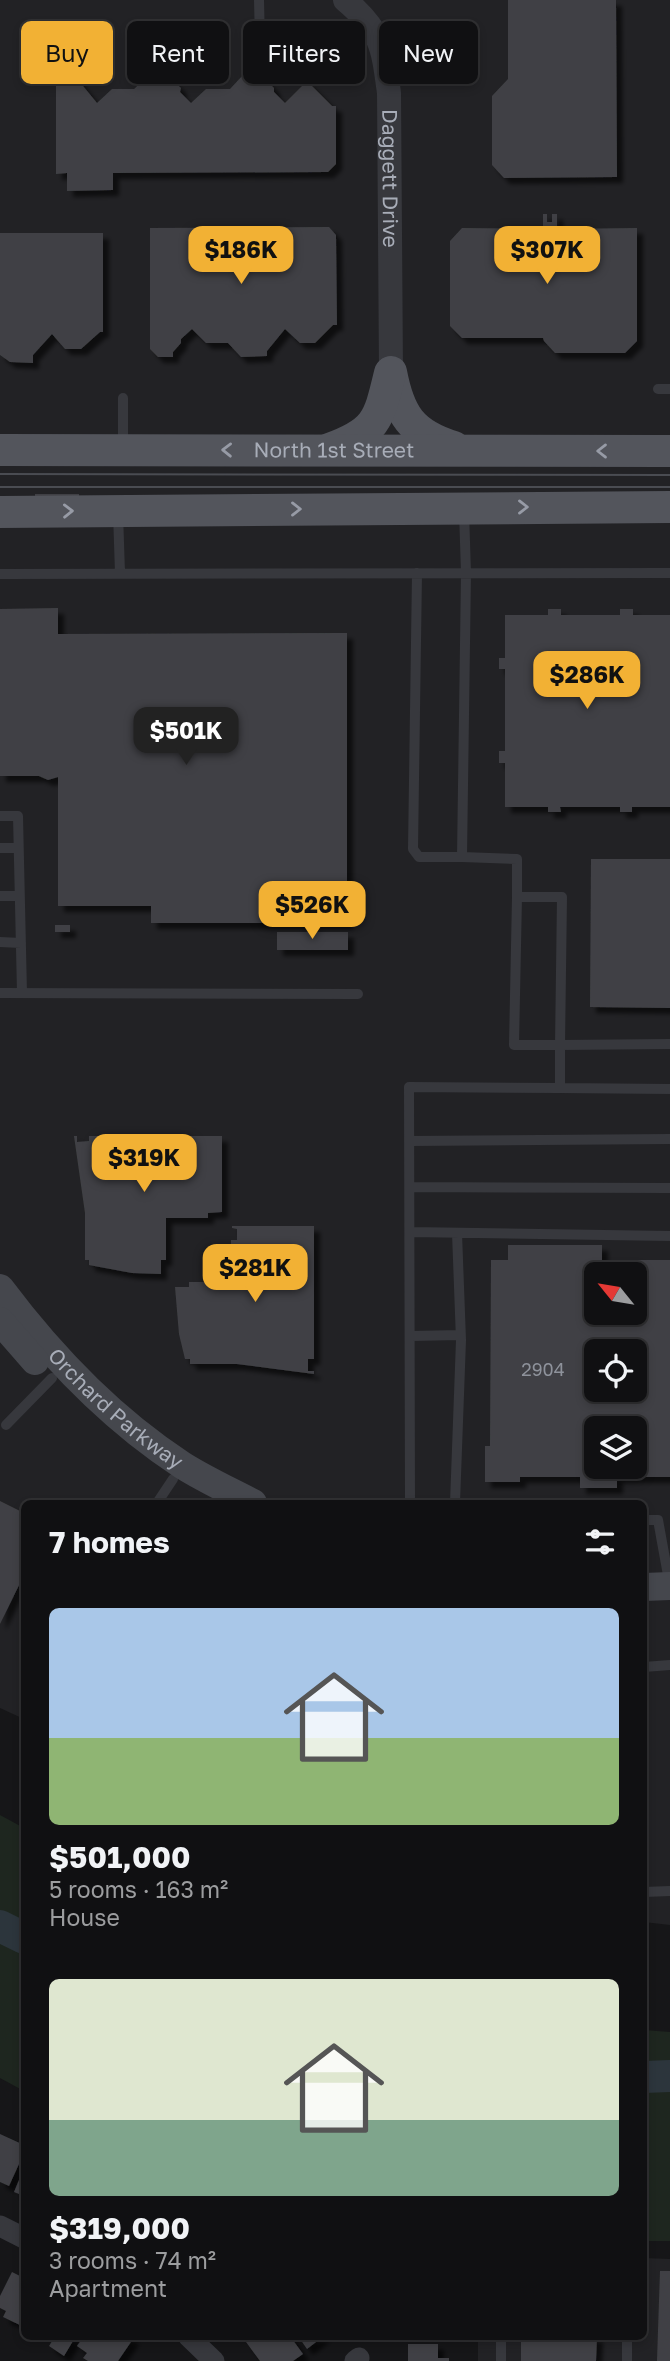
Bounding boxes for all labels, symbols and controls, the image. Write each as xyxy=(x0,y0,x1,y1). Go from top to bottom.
chip: Buy xyxy=(21,21,113,84)
chip: Rent xyxy=(127,21,229,84)
chip: Filters xyxy=(243,21,365,84)
chip: New xyxy=(379,21,478,84)
street label: Daggett Drive xyxy=(377,109,404,248)
pin: $186K xyxy=(192,226,290,286)
pin: $307K xyxy=(498,226,596,286)
text: $186K xyxy=(204,235,278,263)
text: $307K xyxy=(510,235,584,263)
street label: North 1st Street xyxy=(253,436,415,463)
one-way arrow xyxy=(222,442,232,458)
one-way arrow xyxy=(596,443,607,459)
one-way arrow xyxy=(518,500,529,515)
one-way arrow xyxy=(291,501,301,517)
one-way arrow xyxy=(63,503,74,519)
pin: $286K xyxy=(538,652,636,711)
text: $286K xyxy=(549,660,625,688)
pin: $501K xyxy=(137,708,235,767)
text: $501K xyxy=(150,716,222,744)
pin: $526K xyxy=(263,881,361,941)
text: $526K xyxy=(275,890,349,918)
pin: $319K xyxy=(95,1134,193,1194)
text: $319K xyxy=(108,1143,180,1171)
pin: $281K xyxy=(206,1244,304,1304)
text: $281K xyxy=(219,1253,291,1281)
north arrow xyxy=(584,1262,648,1325)
map controls xyxy=(584,1262,647,1479)
button: locate xyxy=(584,1339,647,1402)
street label: Orchard Parkway xyxy=(43,1342,189,1474)
house number: 2904 xyxy=(521,1358,565,1380)
button: layers xyxy=(584,1416,647,1479)
icon: filters xyxy=(581,1523,619,1561)
text: 7 homes xyxy=(49,1524,170,1560)
icon: home xyxy=(271,1654,397,1780)
text: $501,000 xyxy=(49,1839,190,1875)
text: 5 rooms · 163 m² xyxy=(49,1875,228,1903)
text: House xyxy=(49,1903,120,1931)
icon: home xyxy=(271,2025,397,2151)
text: $319,000 xyxy=(49,2210,190,2246)
text: 3 rooms · 74 m² xyxy=(49,2246,216,2274)
text: Apartment xyxy=(49,2274,167,2302)

